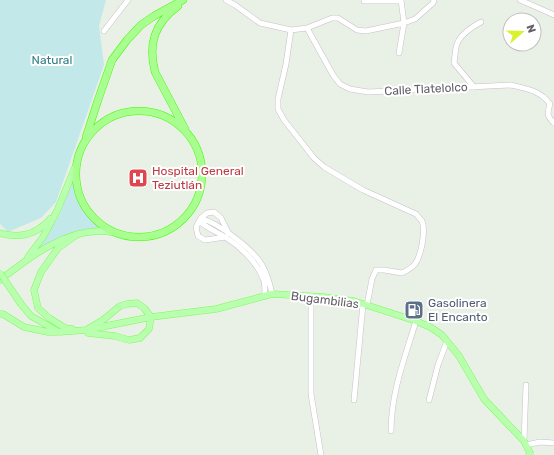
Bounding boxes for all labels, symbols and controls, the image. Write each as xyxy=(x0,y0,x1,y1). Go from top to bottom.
north arrow xyxy=(502,12,542,52)
text: N xyxy=(523,23,538,35)
park label: Natural xyxy=(32,53,72,67)
street label: Calle Tlatelolco xyxy=(384,80,468,98)
place label: Hospital General Teziutlán xyxy=(152,164,244,192)
hospital icon: Hospital General Teziutlán xyxy=(127,167,149,189)
street label: Bugambilias xyxy=(290,289,360,311)
place label: Gasolinera El Encanto xyxy=(428,296,488,324)
fuel station icon: Gasolinera El Encanto xyxy=(403,299,425,321)

